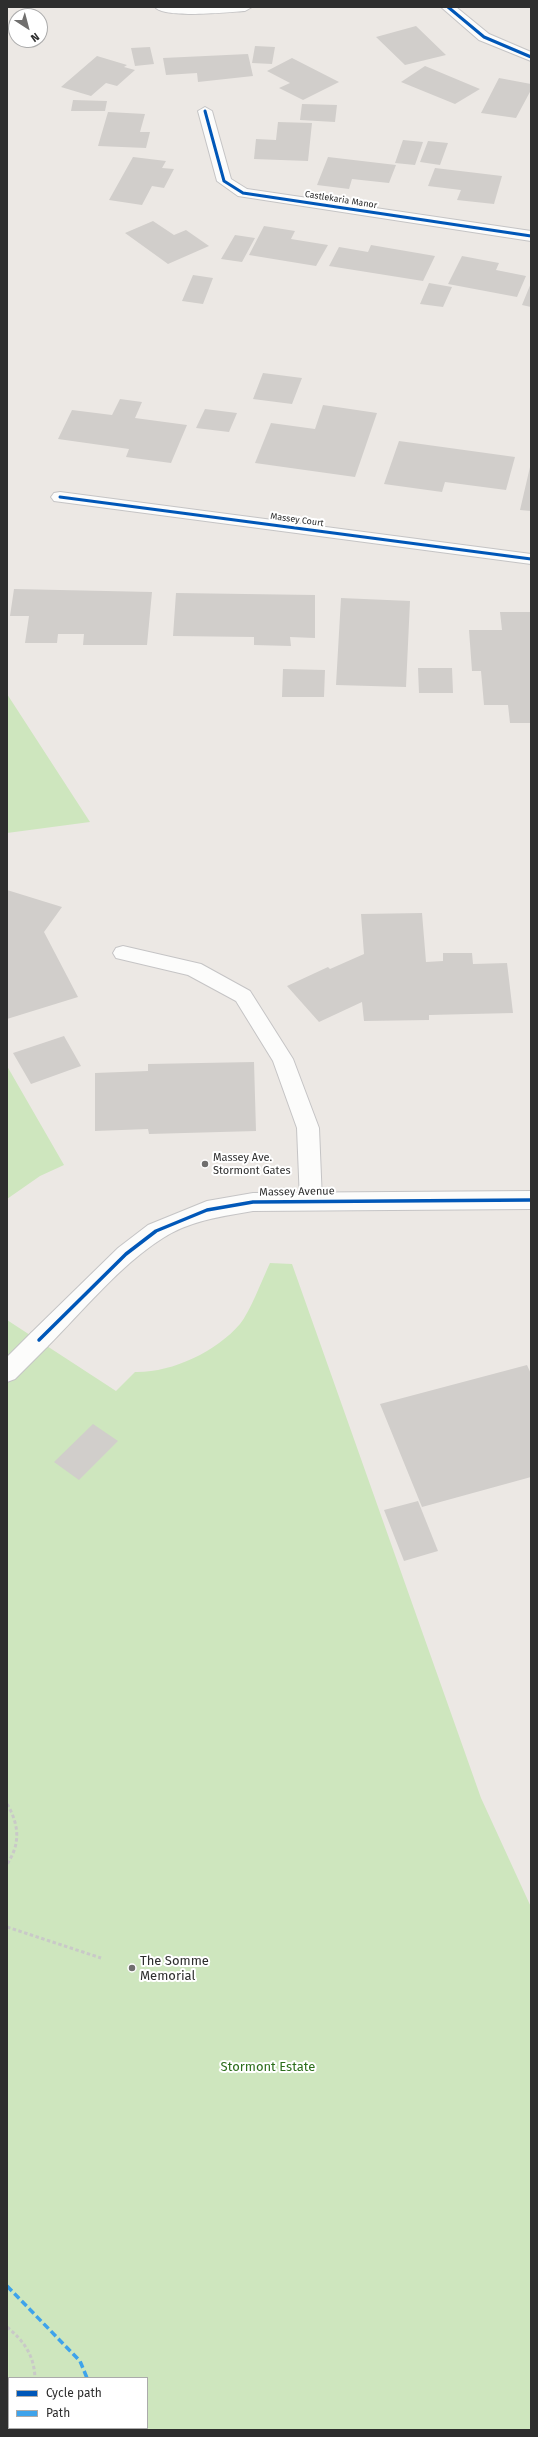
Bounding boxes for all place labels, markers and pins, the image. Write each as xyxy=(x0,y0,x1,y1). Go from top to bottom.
place label: Massey Ave. Stormont Gates xyxy=(213,1151,291,1177)
marker: Massey Ave. Stormont Gates xyxy=(200,1159,210,1169)
place label: The Somme Memorial xyxy=(140,1953,209,1984)
marker: The Somme Memorial xyxy=(127,1963,137,1973)

